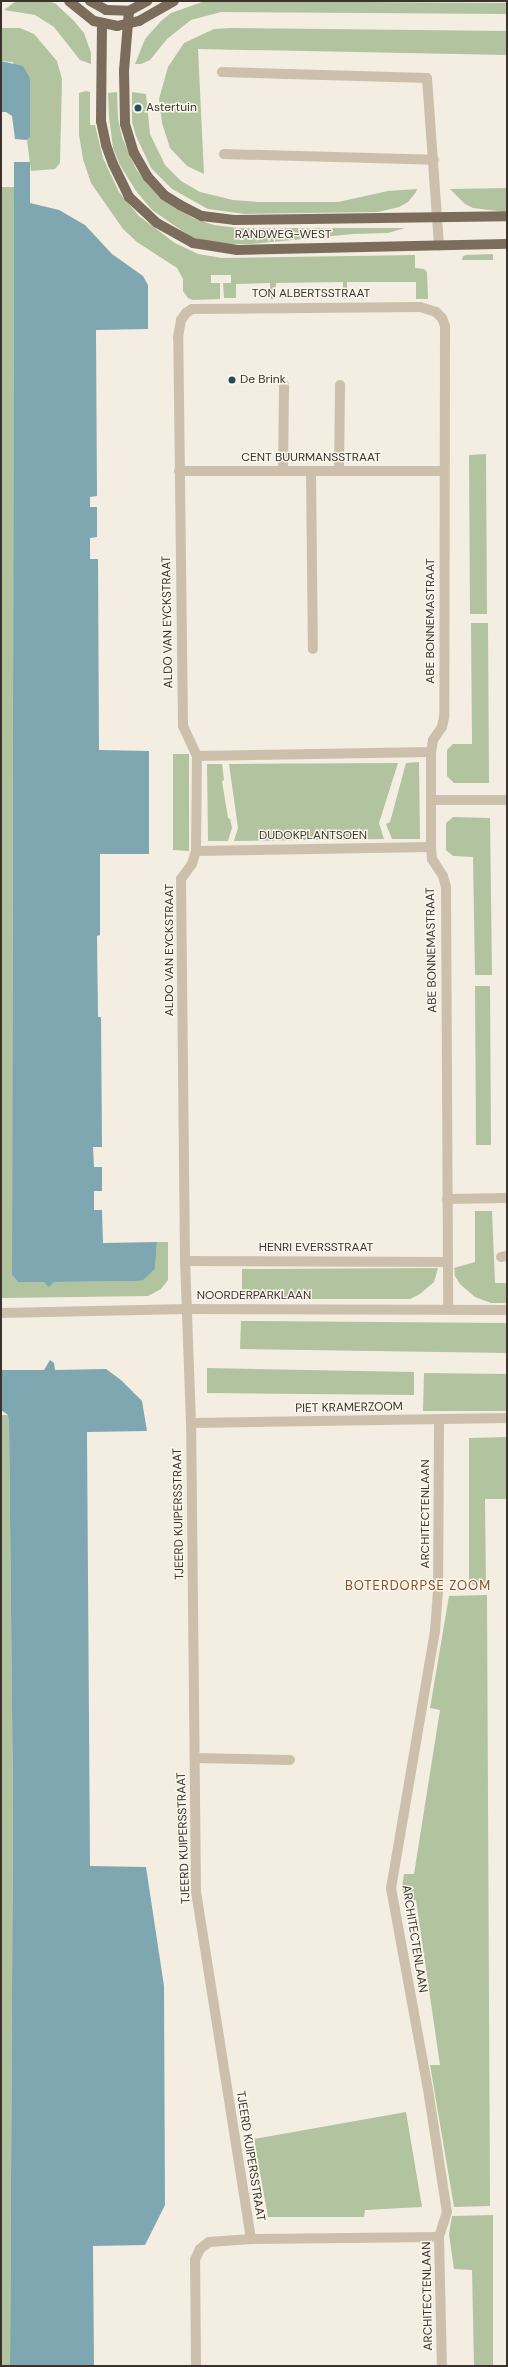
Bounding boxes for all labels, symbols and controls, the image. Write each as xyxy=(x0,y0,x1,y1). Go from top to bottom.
place label: Astertuin xyxy=(146,101,197,115)
marker: Astertuin xyxy=(133,103,143,113)
street label: RANDWEG-WEST xyxy=(235,228,331,242)
street label: TON ALBERTSSTRAAT xyxy=(252,287,370,301)
place label: De Brink xyxy=(240,373,286,387)
marker: De Brink xyxy=(227,375,237,385)
street label: CENT BUURMANSSTRAAT xyxy=(241,451,381,465)
street label: ALDO VAN EYCKSTRAAT xyxy=(160,556,176,688)
street label: ABE BONNEMASTRAAT xyxy=(424,558,438,684)
street label: DUDOKPLANTSOEN xyxy=(259,829,367,843)
street label: ALDO VAN EYCKSTRAAT xyxy=(163,884,177,1016)
street label: ABE BONNEMASTRAAT xyxy=(424,887,440,1013)
street label: HENRI EVERSSTRAAT xyxy=(259,1241,373,1255)
street label: NOORDERPARKLAAN xyxy=(197,1289,311,1303)
street label: PIET KRAMERZOOM xyxy=(295,1400,403,1416)
street label: TJEERD KUIPERSSTRAAT xyxy=(171,1448,187,1580)
street label: ARCHITECTENLAAN xyxy=(419,1460,433,1568)
district label: BOTERDORPSE ZOOM xyxy=(345,1578,491,1594)
street label: TJEERD KUIPERSSTRAAT xyxy=(175,1772,193,1904)
street label: ARCHITECTENLAAN xyxy=(398,1884,430,1994)
street label: TJEERD KUIPERSSTRAAT xyxy=(233,2090,267,2222)
street label: ARCHITECTENLAAN xyxy=(420,2241,436,2351)

